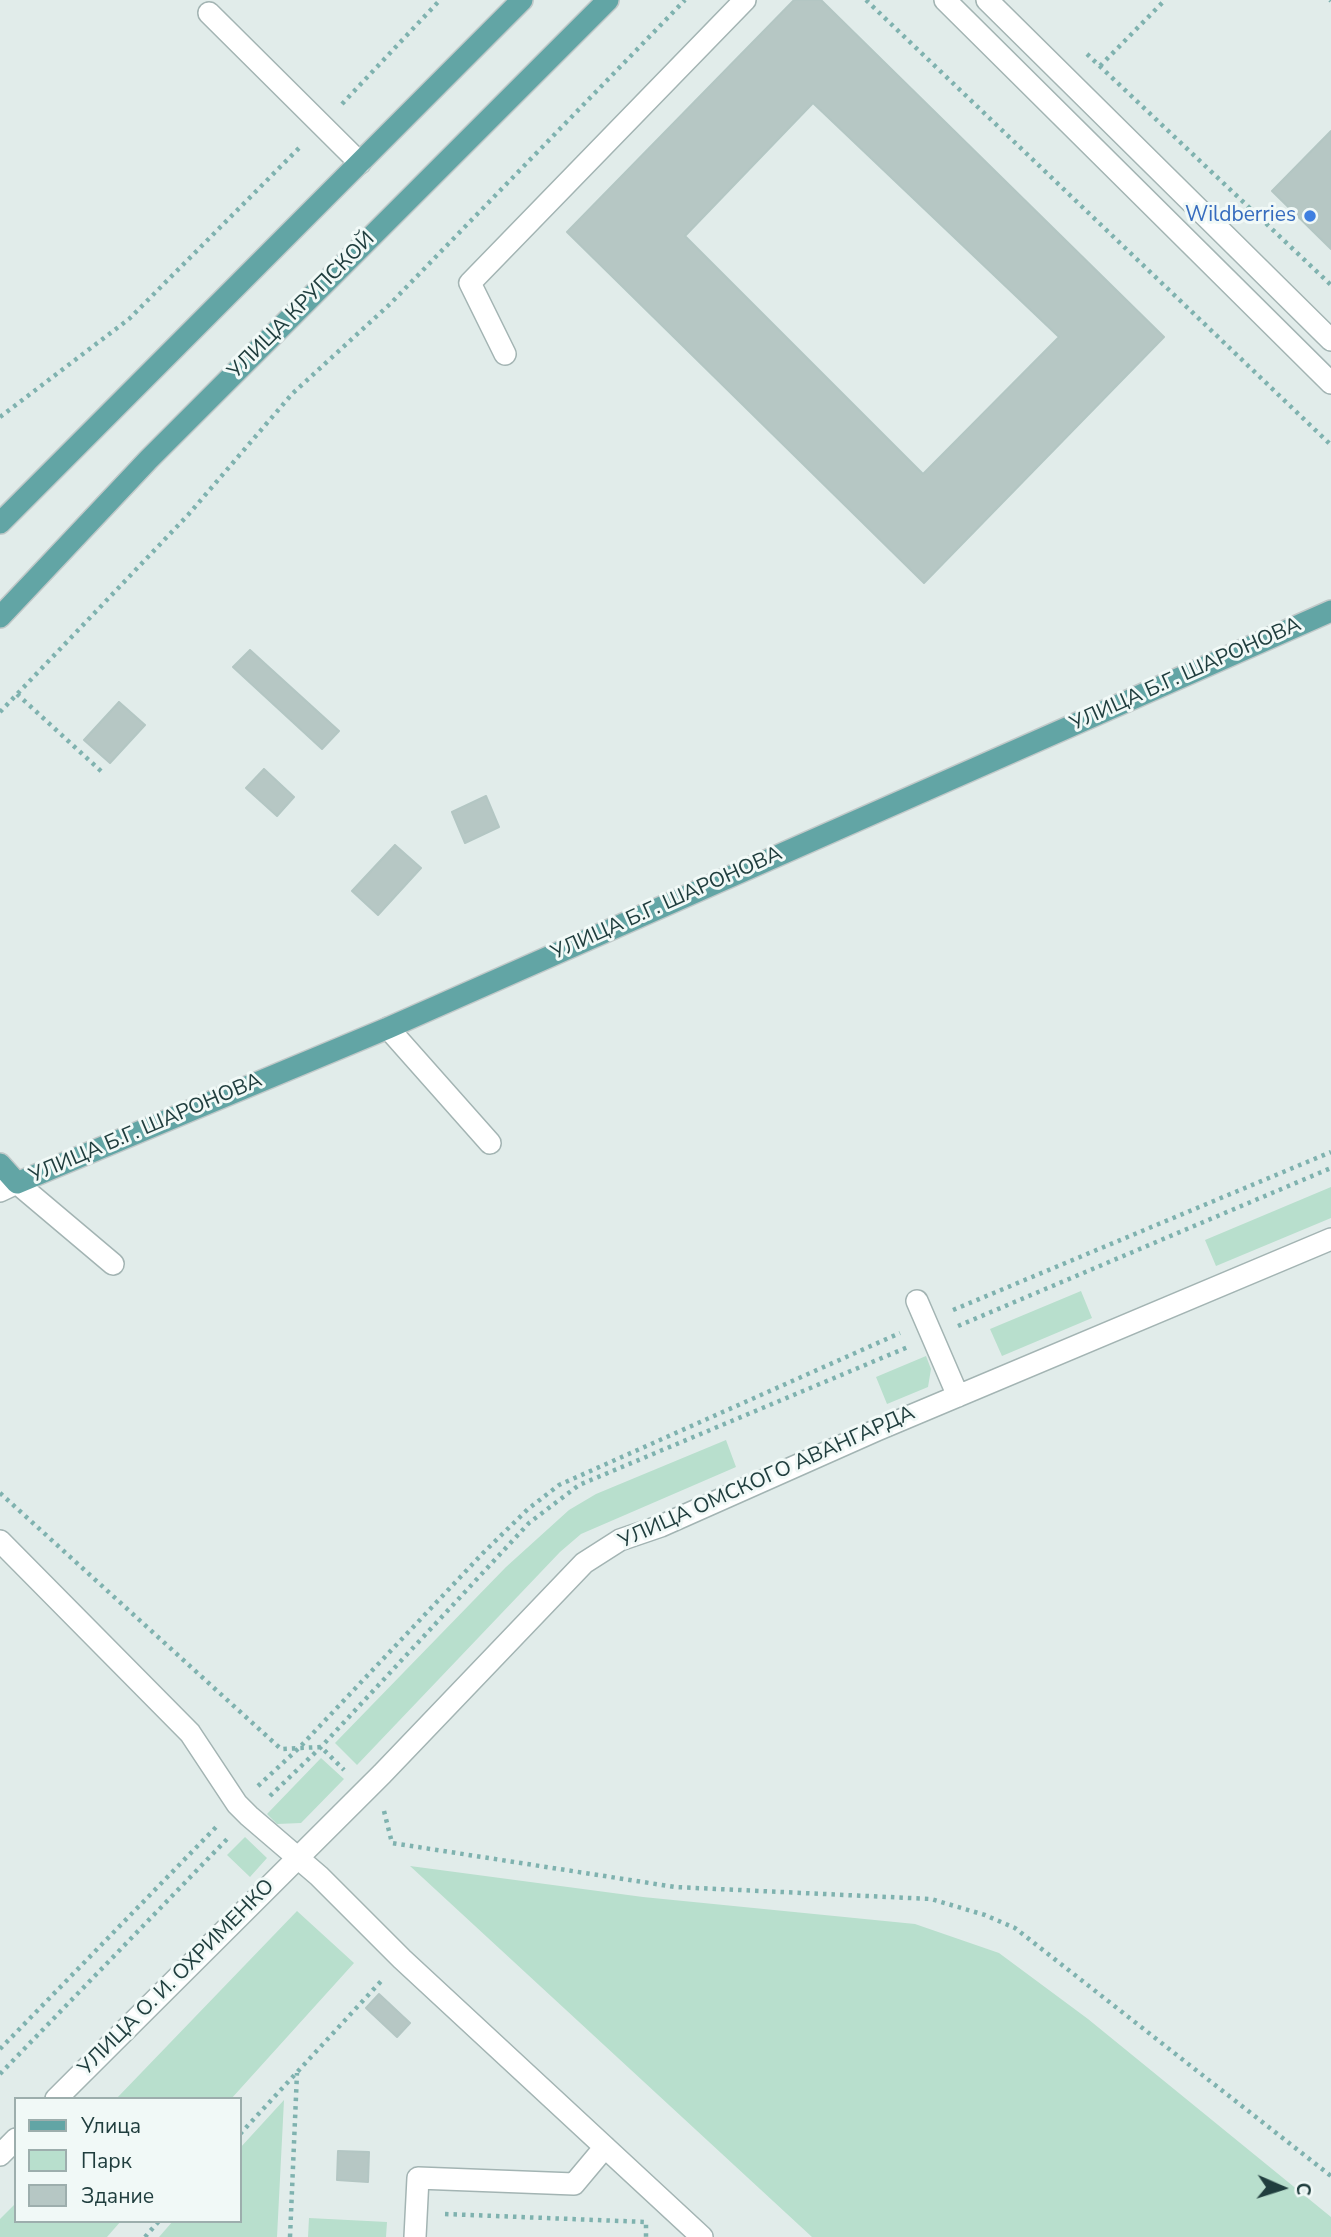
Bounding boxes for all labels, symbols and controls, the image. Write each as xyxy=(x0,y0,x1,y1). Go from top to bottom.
place label: Wildberries xyxy=(1185,203,1296,229)
marker: Wildberries xyxy=(1302,208,1318,224)
street label: УЛИЦА КРУПСКОЙ xyxy=(223,227,381,385)
street label: УЛИЦА Б.Г. ШАРОНОВА xyxy=(1067,613,1305,737)
street label: УЛИЦА Б.Г. ШАРОНОВА xyxy=(548,842,786,966)
street label: УЛИЦА Б.Г. ШАРОНОВА xyxy=(26,1069,266,1189)
street label: УЛИЦА ОМСКОГО АВАНГАРДА xyxy=(615,1401,919,1555)
street label: УЛИЦА О. И. ОХРИМЕНКО xyxy=(74,1875,280,2081)
legend xyxy=(14,2097,242,2223)
text: Улица xyxy=(81,2112,141,2140)
text: Парк xyxy=(81,2147,132,2175)
north arrow xyxy=(1247,2153,1317,2223)
text: Здание xyxy=(81,2182,154,2210)
text: С xyxy=(1290,2182,1316,2196)

